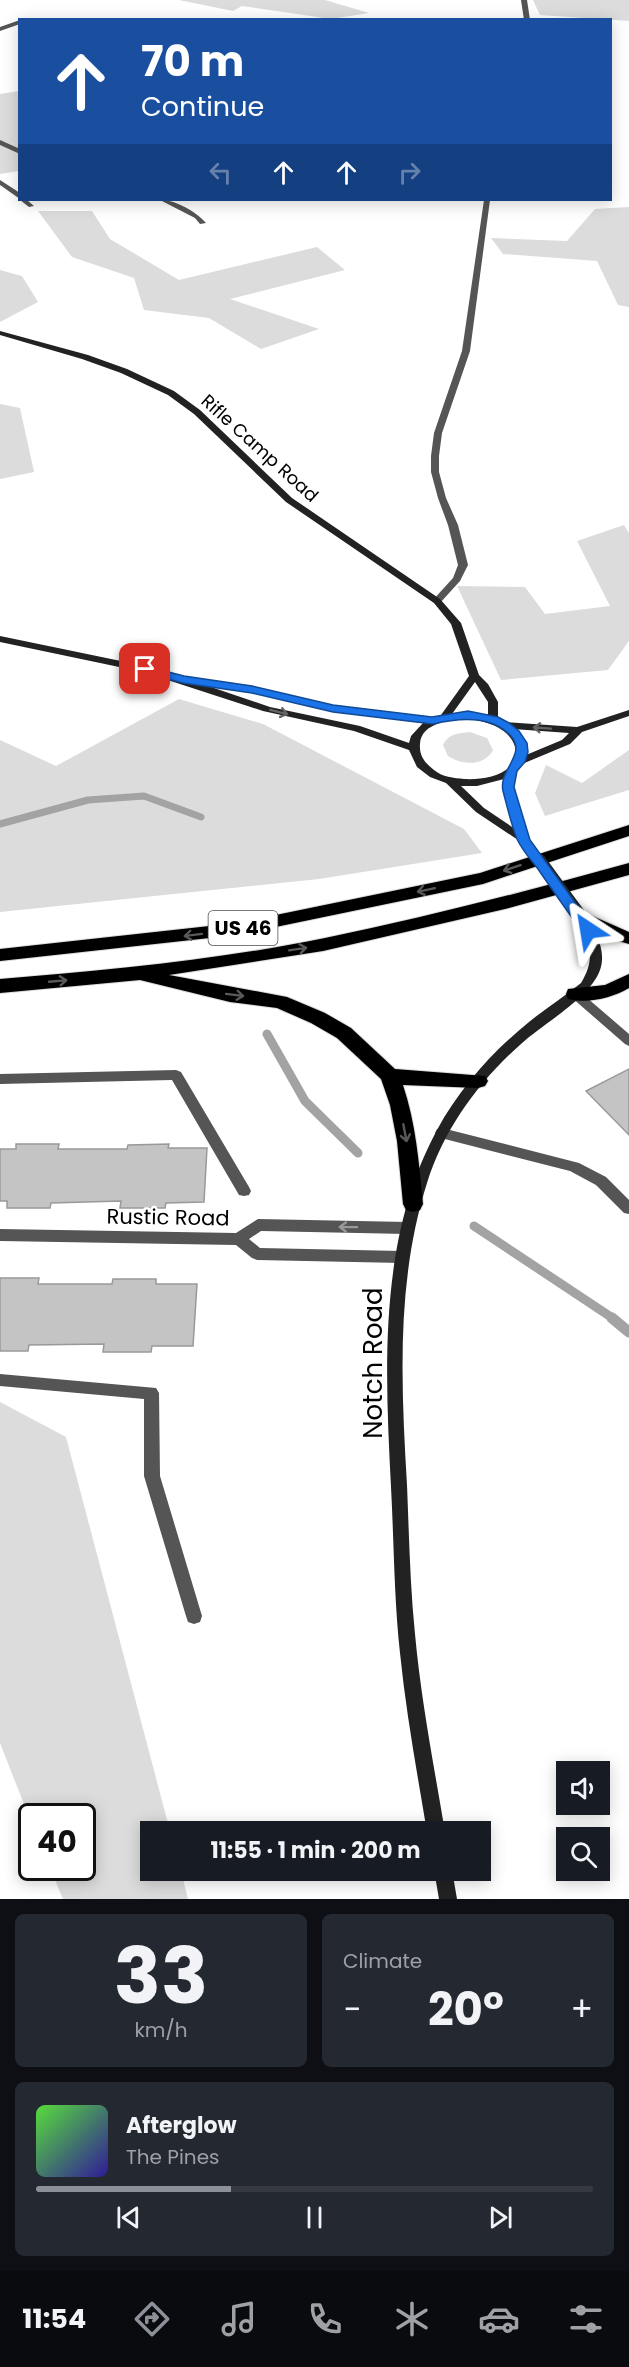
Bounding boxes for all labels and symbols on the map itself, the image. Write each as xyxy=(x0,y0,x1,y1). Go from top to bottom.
street label: Rifle Camp Road xyxy=(196,388,324,508)
pin xyxy=(119,643,170,694)
one-way arrow xyxy=(269,706,288,718)
one-way arrow xyxy=(532,722,552,733)
one-way arrow xyxy=(503,864,522,875)
one-way arrow xyxy=(416,885,436,896)
position arrow xyxy=(556,898,620,962)
road number: US 46 xyxy=(208,911,278,945)
one-way arrow xyxy=(184,930,203,941)
one-way arrow xyxy=(288,943,308,954)
one-way arrow xyxy=(48,975,68,986)
one-way arrow xyxy=(225,990,244,1001)
one-way arrow xyxy=(400,1122,411,1142)
street label: Rustic Road xyxy=(106,1201,230,1233)
one-way arrow xyxy=(339,1221,359,1232)
street label: Notch Road xyxy=(355,1287,391,1439)
speed limit sign: 40 xyxy=(18,1803,96,1881)

